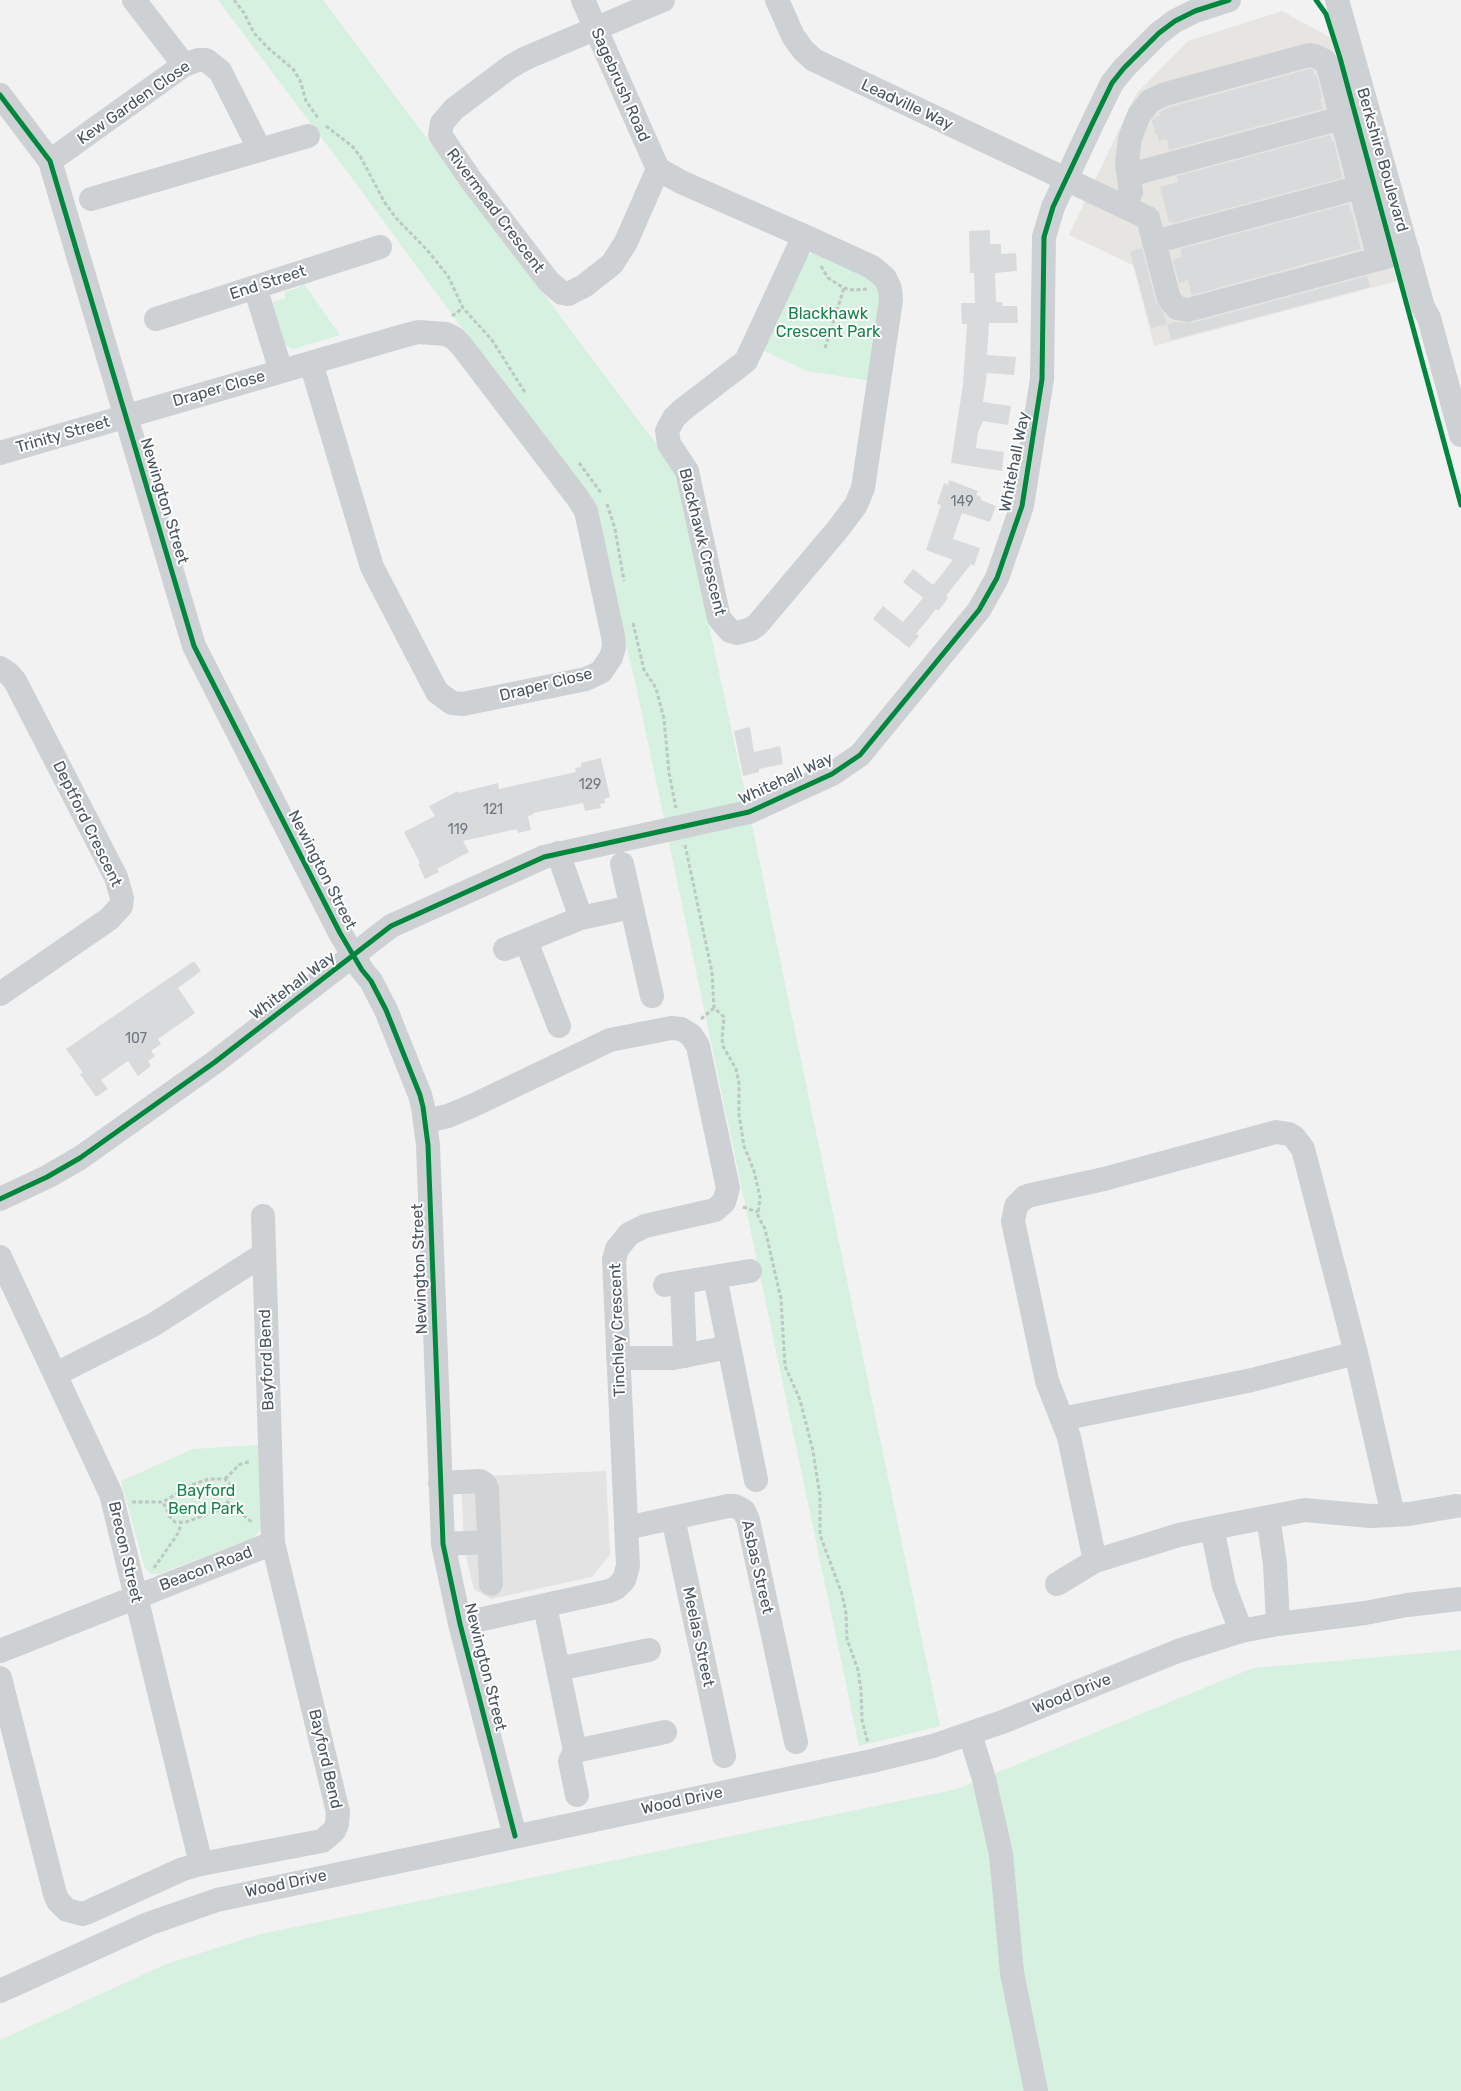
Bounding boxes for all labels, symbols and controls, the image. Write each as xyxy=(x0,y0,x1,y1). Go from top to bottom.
street label: Sagebrush Road xyxy=(586,25,654,145)
street label: Kew Garden Close xyxy=(74,57,194,149)
street label: Leadville Way xyxy=(858,75,956,135)
street label: Berkshire Boulevard xyxy=(1352,86,1412,234)
street label: Rivermead Crescent xyxy=(442,145,548,277)
street label: End Street xyxy=(227,262,309,304)
park label: Blackhawk Crescent Park xyxy=(776,304,880,342)
street label: Draper Close xyxy=(171,367,267,411)
street label: Whitehall Way xyxy=(996,410,1034,514)
street label: Trinity Street xyxy=(14,412,112,458)
street label: Newington Street xyxy=(136,435,192,567)
street label: Blackhawk Crescent xyxy=(674,466,730,618)
house number: 149 xyxy=(951,494,973,510)
street label: Draper Close xyxy=(498,664,594,706)
street label: Whitehall Way xyxy=(736,749,836,809)
street label: Deptford Crescent xyxy=(48,758,126,890)
house number: 129 xyxy=(579,777,601,793)
house number: 121 xyxy=(483,802,503,818)
street label: Newington Street xyxy=(284,807,360,933)
house number: 119 xyxy=(448,822,468,838)
street label: Whitehall Way xyxy=(247,948,339,1024)
house number: 107 xyxy=(125,1031,147,1047)
street label: Newington Street xyxy=(408,1203,432,1335)
street label: Tinchley Crescent xyxy=(606,1263,630,1397)
street label: Bayford Bend xyxy=(256,1309,278,1411)
park label: Bayford Bend Park xyxy=(168,1481,244,1519)
street label: Brecon Street xyxy=(104,1499,146,1605)
street label: Asbas Street xyxy=(737,1518,777,1616)
street label: Beacon Road xyxy=(157,1542,255,1596)
street label: Meelas Street xyxy=(678,1585,718,1689)
street label: Newington Street xyxy=(460,1601,510,1733)
street label: Wood Drive xyxy=(1030,1670,1114,1718)
street label: Bayford Bend xyxy=(304,1707,346,1811)
street label: Wood Drive xyxy=(640,1783,724,1819)
street label: Wood Drive xyxy=(244,1866,328,1902)

